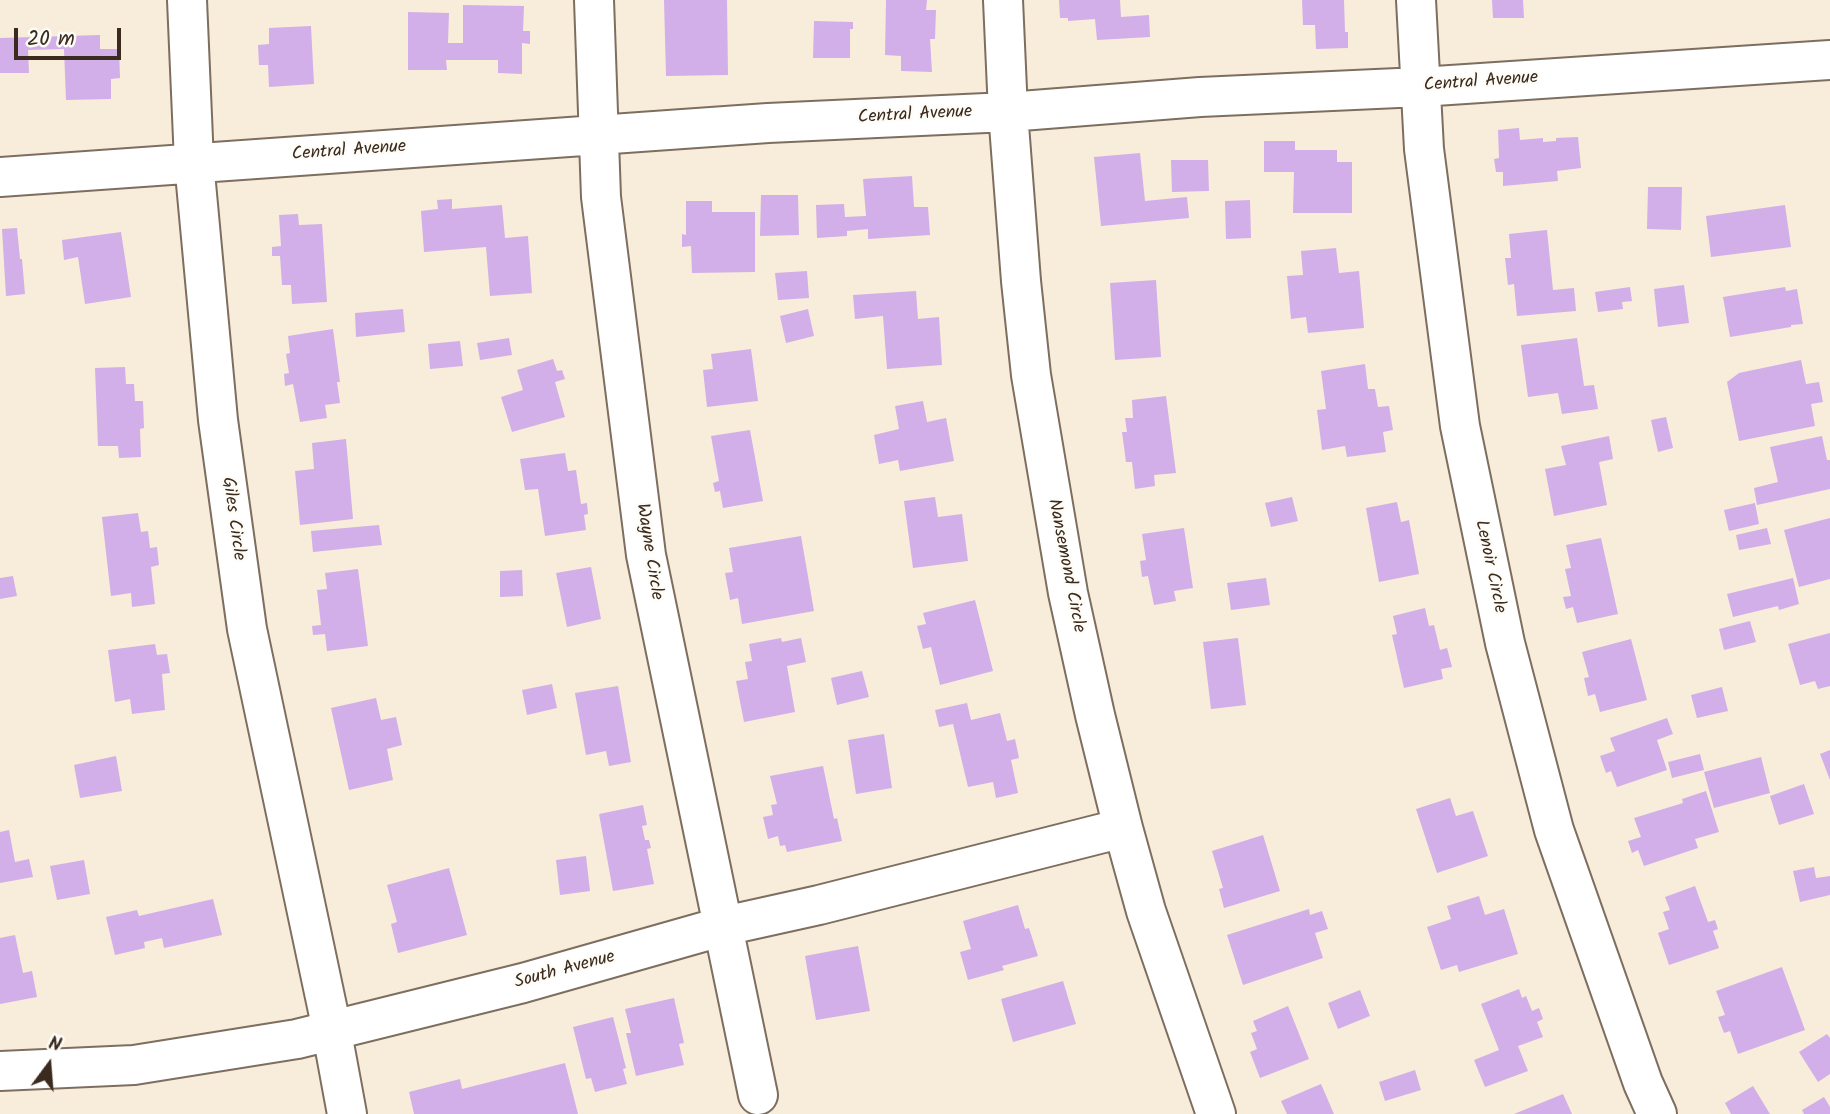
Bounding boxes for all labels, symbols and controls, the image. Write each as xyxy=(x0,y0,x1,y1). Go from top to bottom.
scale bar xyxy=(18,14,124,58)
text: 20 m xyxy=(27,23,75,56)
street label: Central Avenue xyxy=(1423,68,1539,98)
street label: Central Avenue xyxy=(857,102,973,130)
street label: Central Avenue xyxy=(291,137,407,167)
street label: Giles Circle xyxy=(215,476,249,562)
street label: Nansemond Circle xyxy=(1041,497,1089,635)
street label: Wayne Circle xyxy=(630,502,666,602)
street label: Lenoir Circle xyxy=(1469,518,1509,616)
street label: South Avenue xyxy=(512,947,618,995)
text: N xyxy=(45,1029,65,1061)
north arrow xyxy=(14,1030,84,1100)

